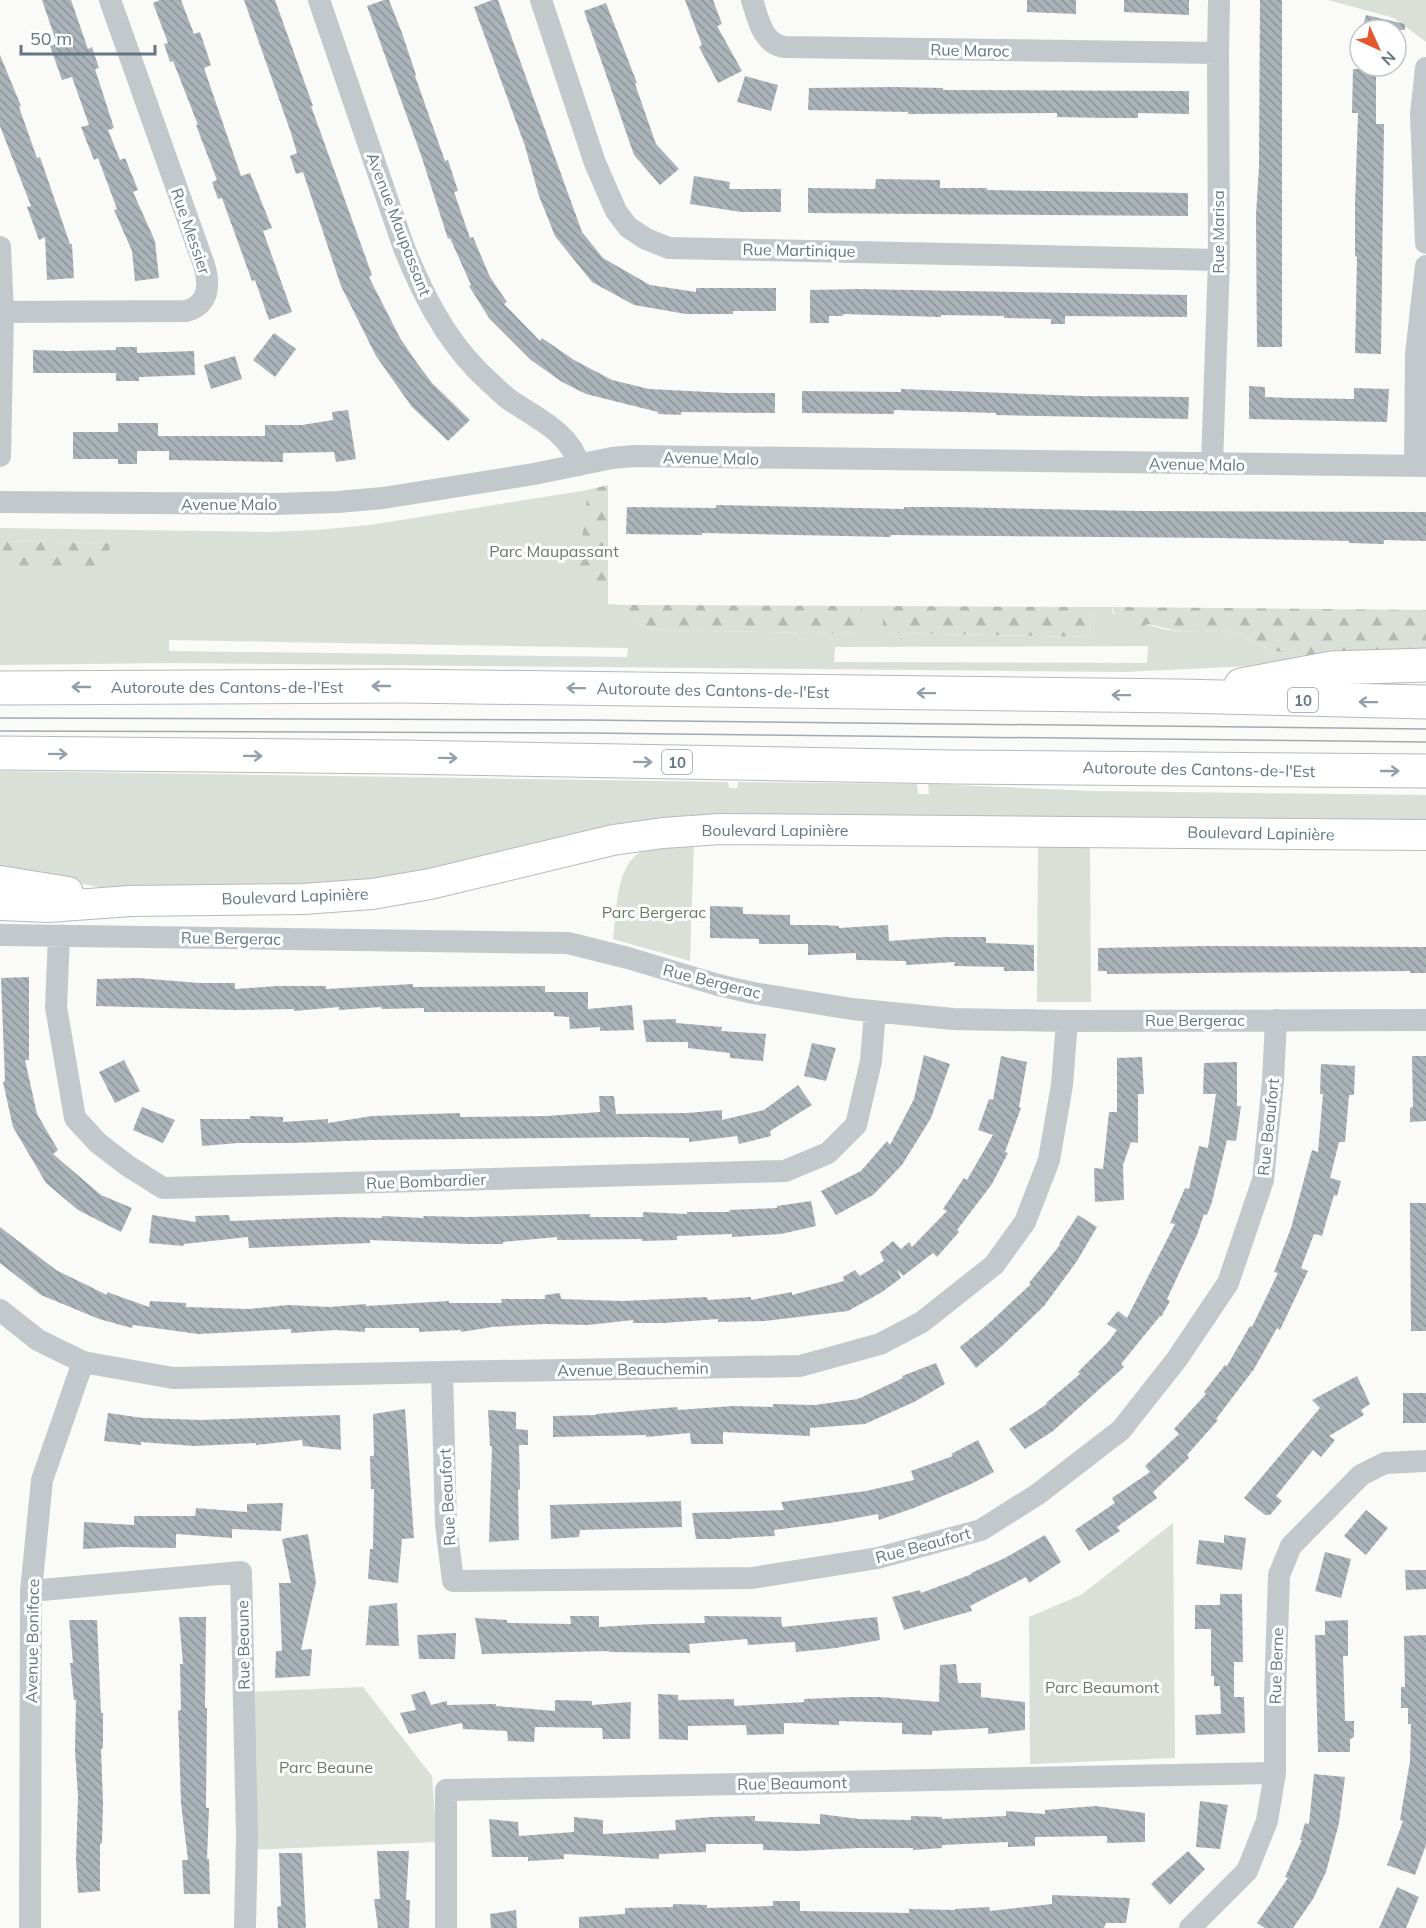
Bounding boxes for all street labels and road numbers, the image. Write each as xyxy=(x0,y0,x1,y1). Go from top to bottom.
street label: Rue Maroc xyxy=(930,39,1010,61)
street label: Avenue Maupassant xyxy=(362,149,436,299)
street label: Rue Messier xyxy=(167,185,215,277)
street label: Rue Marisa xyxy=(1208,190,1228,274)
street label: Rue Martinique xyxy=(742,239,856,261)
street label: Avenue Malo xyxy=(663,447,759,469)
street label: Avenue Malo xyxy=(1149,453,1245,475)
street label: Avenue Malo xyxy=(181,494,277,514)
street label: Autoroute des Cantons-de-l'Est xyxy=(111,677,344,697)
street label: Autoroute des Cantons-de-l'Est xyxy=(597,678,830,702)
road number: 10 xyxy=(1288,688,1318,712)
road number: 10 xyxy=(662,750,692,774)
street label: Autoroute des Cantons-de-l'Est xyxy=(1083,757,1316,781)
street label: Boulevard Lapinière xyxy=(701,820,849,840)
street label: Boulevard Lapinière xyxy=(1187,822,1335,844)
street label: Boulevard Lapinière xyxy=(221,883,369,909)
street label: Rue Bergerac xyxy=(181,927,281,949)
street label: Rue Bergerac xyxy=(661,959,763,1003)
street label: Rue Bergerac xyxy=(1145,1010,1245,1030)
street label: Rue Beaufort xyxy=(1253,1077,1283,1177)
street label: Rue Bombardier xyxy=(366,1169,487,1193)
street label: Avenue Beauchemin xyxy=(557,1358,709,1380)
street label: Rue Beaufort xyxy=(434,1447,460,1546)
street label: Rue Beaufort xyxy=(873,1523,973,1567)
street label: Avenue Boniface xyxy=(21,1579,43,1703)
street label: Rue Beaune xyxy=(232,1600,254,1690)
street label: Rue Berne xyxy=(1265,1627,1287,1705)
street label: Rue Beaumont xyxy=(737,1772,847,1794)

